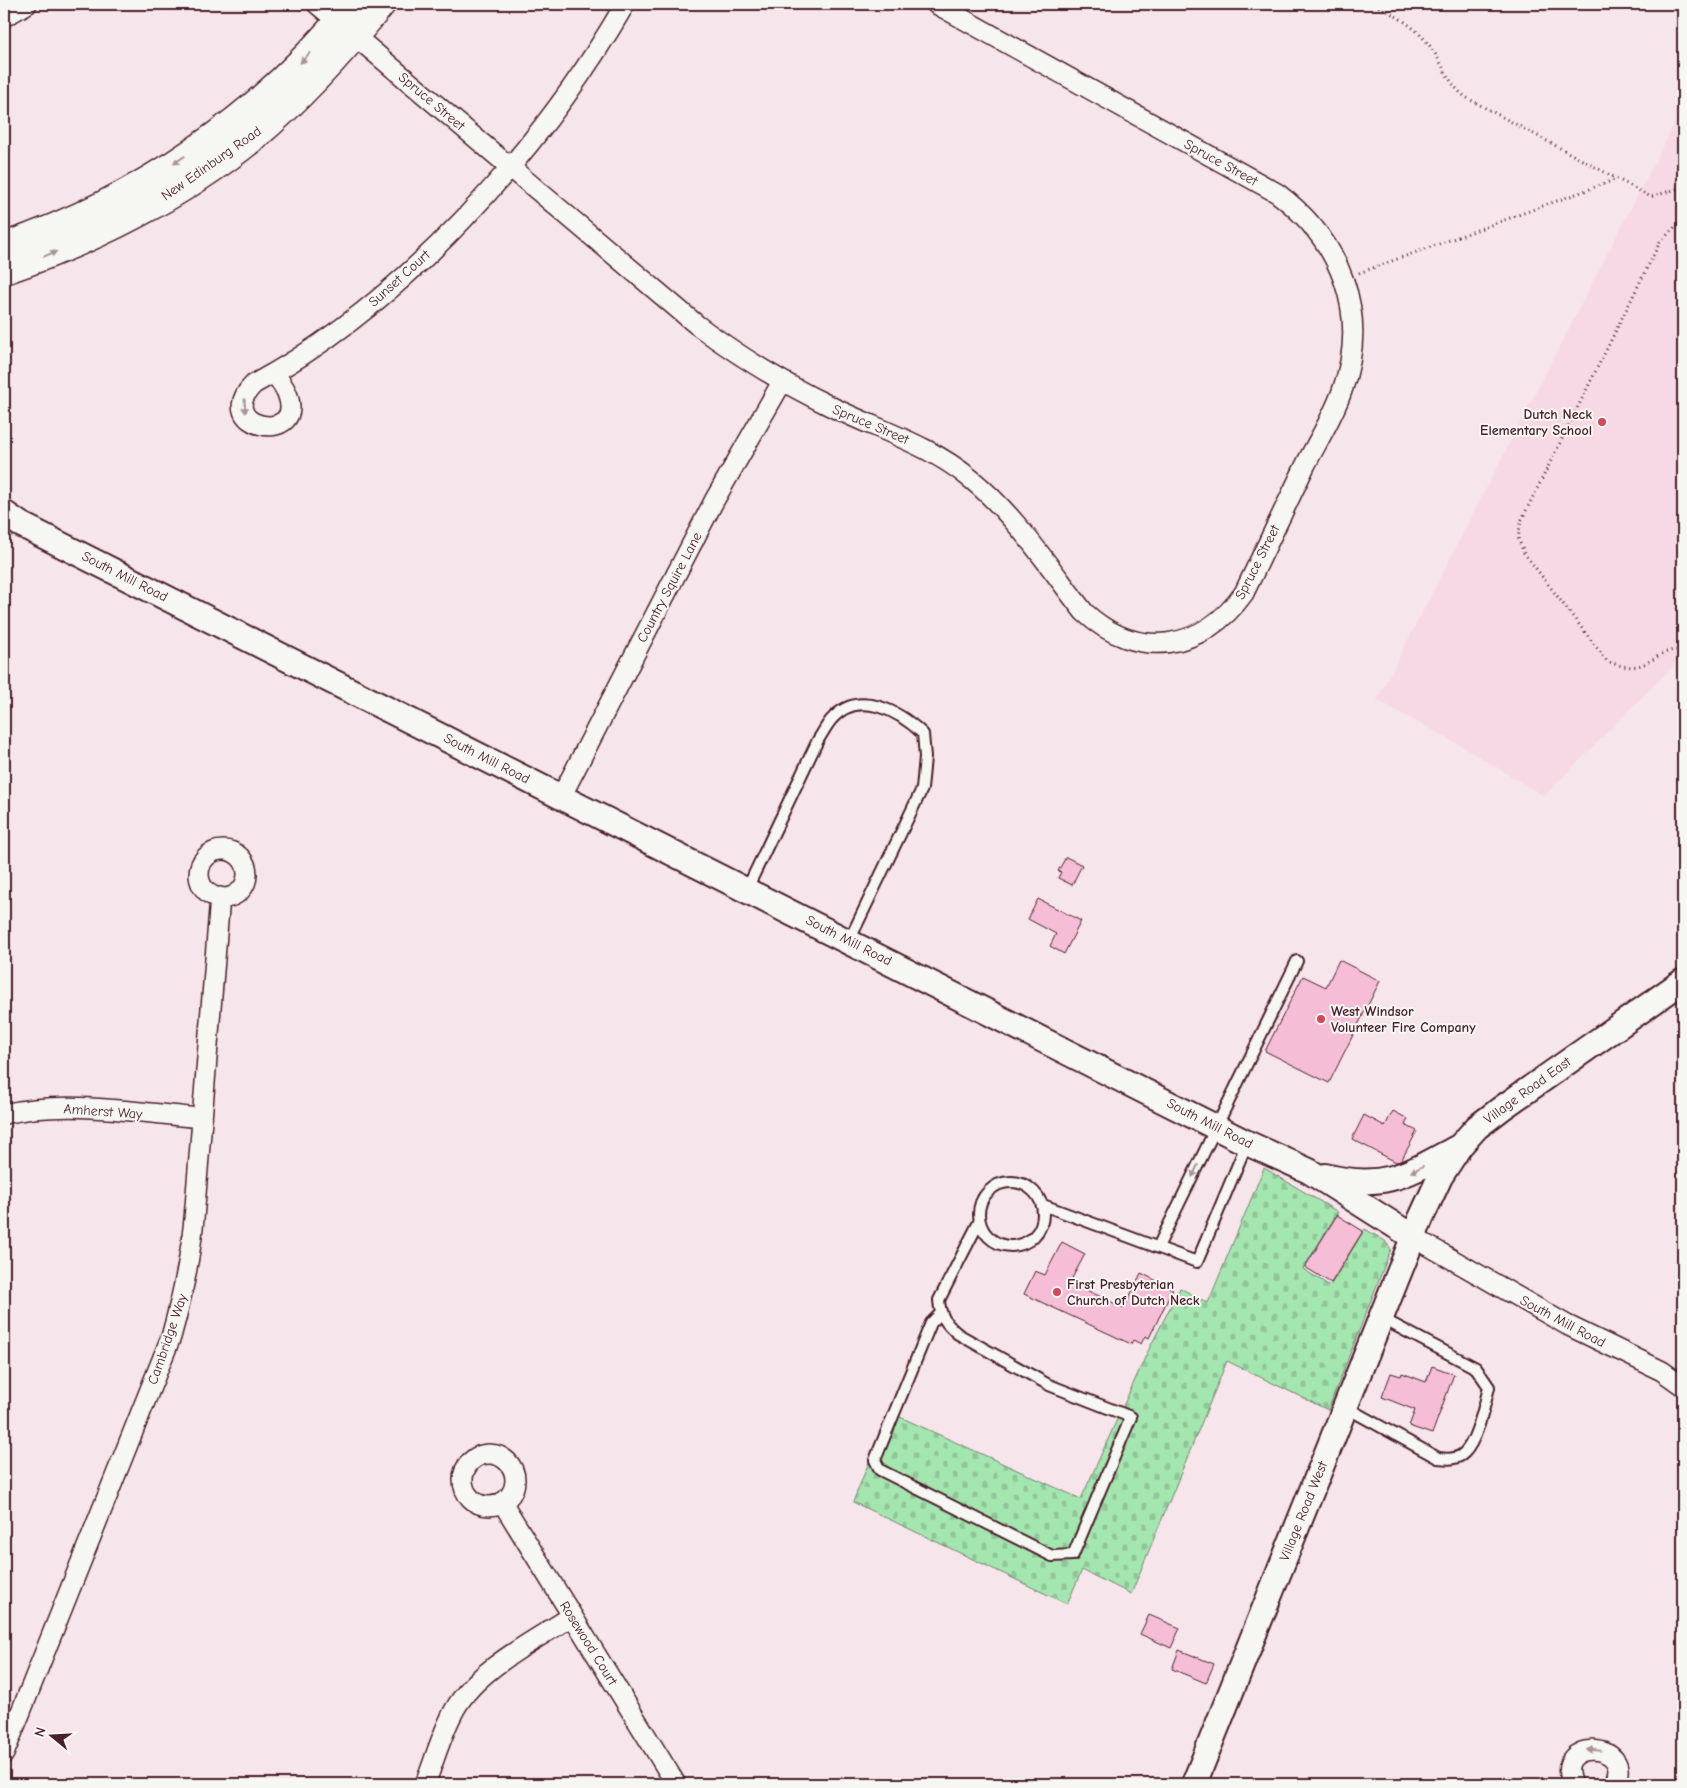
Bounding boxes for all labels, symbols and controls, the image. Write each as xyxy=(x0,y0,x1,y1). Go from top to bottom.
one-way arrow xyxy=(299,52,311,64)
street label: Spruce Street xyxy=(395,69,469,135)
street label: New Edinburg Road xyxy=(158,123,265,204)
street label: Spruce Street xyxy=(1181,135,1261,190)
one-way arrow xyxy=(172,156,186,165)
street label: Sunset Court xyxy=(365,246,434,310)
one-way arrow xyxy=(43,249,57,257)
one-way arrow xyxy=(241,398,249,414)
street label: Spruce Street xyxy=(830,401,912,449)
place label: Dutch Neck Elementary School xyxy=(1480,406,1592,439)
marker: Dutch Neck Elementary School xyxy=(1596,416,1608,428)
street label: Spruce Street xyxy=(1231,521,1284,602)
street label: Country Squire Lane xyxy=(633,529,706,645)
street label: South Mill Road xyxy=(79,547,171,605)
street label: South Mill Road xyxy=(441,729,533,787)
street label: South Mill Road xyxy=(803,911,895,969)
place label: West Windsor Volunteer Fire Company xyxy=(1331,1003,1476,1036)
marker: West Windsor Volunteer Fire Company xyxy=(1315,1013,1327,1025)
street label: Village Road East xyxy=(1480,1053,1575,1128)
street label: South Mill Road xyxy=(1164,1094,1256,1152)
street label: Amherst Way xyxy=(63,1100,144,1123)
one-way arrow xyxy=(1190,1163,1199,1178)
one-way arrow xyxy=(1410,1165,1425,1173)
place label: First Presbyterian Church of Dutch Neck xyxy=(1067,1276,1200,1309)
marker: First Presbyterian Church of Dutch Neck xyxy=(1051,1286,1063,1298)
street label: Cambridge Way xyxy=(144,1291,191,1387)
street label: South Mill Road xyxy=(1517,1292,1608,1351)
street label: Village Road West xyxy=(1276,1458,1332,1564)
street label: Rosewood Court xyxy=(556,1598,622,1689)
north arrow xyxy=(28,1710,78,1760)
text: N xyxy=(31,1725,50,1739)
one-way arrow xyxy=(1586,1746,1602,1754)

